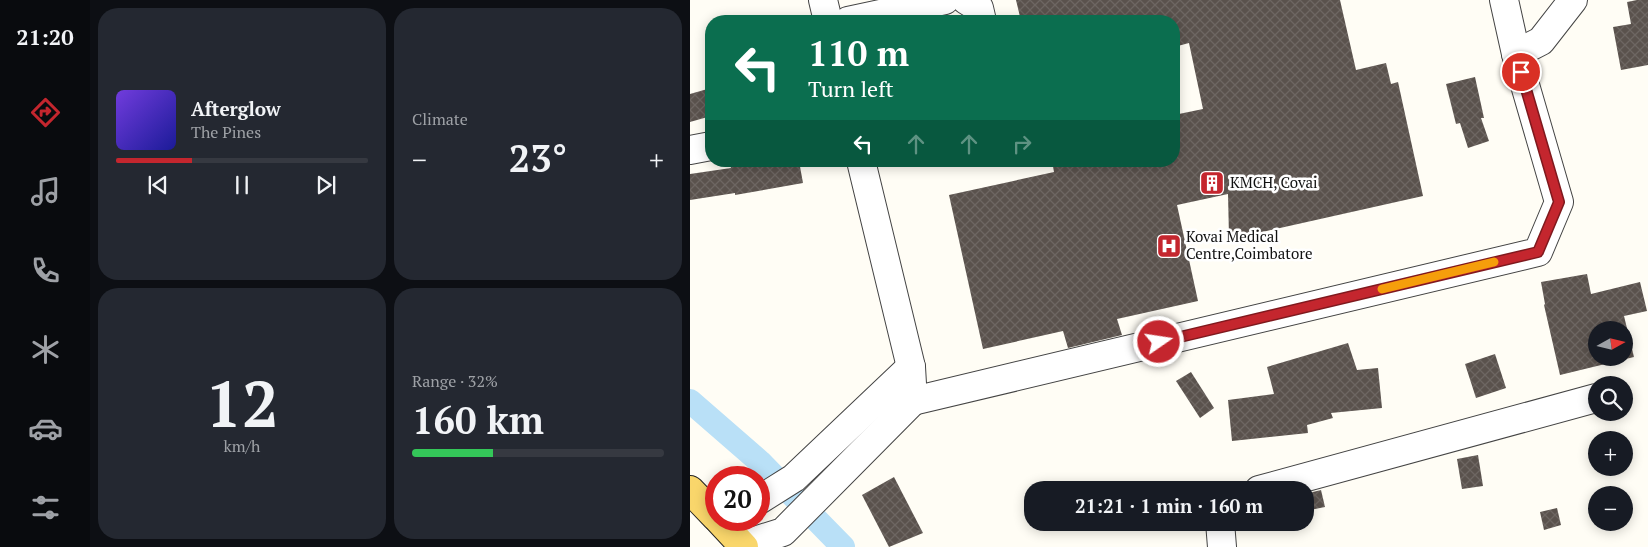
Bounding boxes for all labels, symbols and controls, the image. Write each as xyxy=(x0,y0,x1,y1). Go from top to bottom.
text: 21:20 xyxy=(16,22,74,51)
text: 110 m xyxy=(808,30,909,76)
icon: left xyxy=(725,35,790,100)
pin xyxy=(1500,51,1542,93)
icon: arrive xyxy=(1507,58,1535,86)
text: Turn left xyxy=(808,74,894,103)
icon: directions xyxy=(28,95,63,130)
text: Afterglow xyxy=(191,96,281,121)
text: Climate xyxy=(412,108,468,130)
text: The Pines xyxy=(191,121,261,143)
icon: left xyxy=(849,130,877,158)
icon: ahead xyxy=(902,130,930,158)
icon: ahead xyxy=(955,130,983,158)
icon: right xyxy=(1008,130,1036,158)
text: 23° xyxy=(509,133,567,183)
text: − xyxy=(412,141,427,178)
text: + xyxy=(649,141,664,178)
building icon: KMCH, Covai xyxy=(1199,170,1225,196)
icon: previous xyxy=(144,171,172,199)
icon: pause xyxy=(228,171,256,199)
icon: next xyxy=(312,171,340,199)
place label: KMCH, Covai xyxy=(1230,172,1318,192)
icon: music xyxy=(28,174,63,209)
place label: Kovai Medical Centre,Coimbatore xyxy=(1186,226,1312,263)
hospital icon: Kovai Medical Centre,Coimbatore xyxy=(1156,233,1182,259)
icon: phone xyxy=(28,253,63,288)
position arrow xyxy=(1132,315,1184,367)
north arrow xyxy=(1588,321,1632,366)
map controls xyxy=(1588,321,1633,531)
icon: climate xyxy=(28,332,63,367)
text: 12 xyxy=(205,359,279,446)
text: Range · 32% xyxy=(412,370,498,392)
button: search xyxy=(1588,376,1633,421)
text: 160 km xyxy=(412,395,544,445)
icon: car xyxy=(28,411,63,446)
button: + xyxy=(1588,431,1633,476)
text: km/h xyxy=(224,435,260,457)
speed limit sign: 20 xyxy=(705,466,770,531)
button: − xyxy=(1588,486,1633,531)
icon: filters xyxy=(28,490,63,525)
text: 21:21 · 1 min · 160 m xyxy=(1075,493,1263,518)

